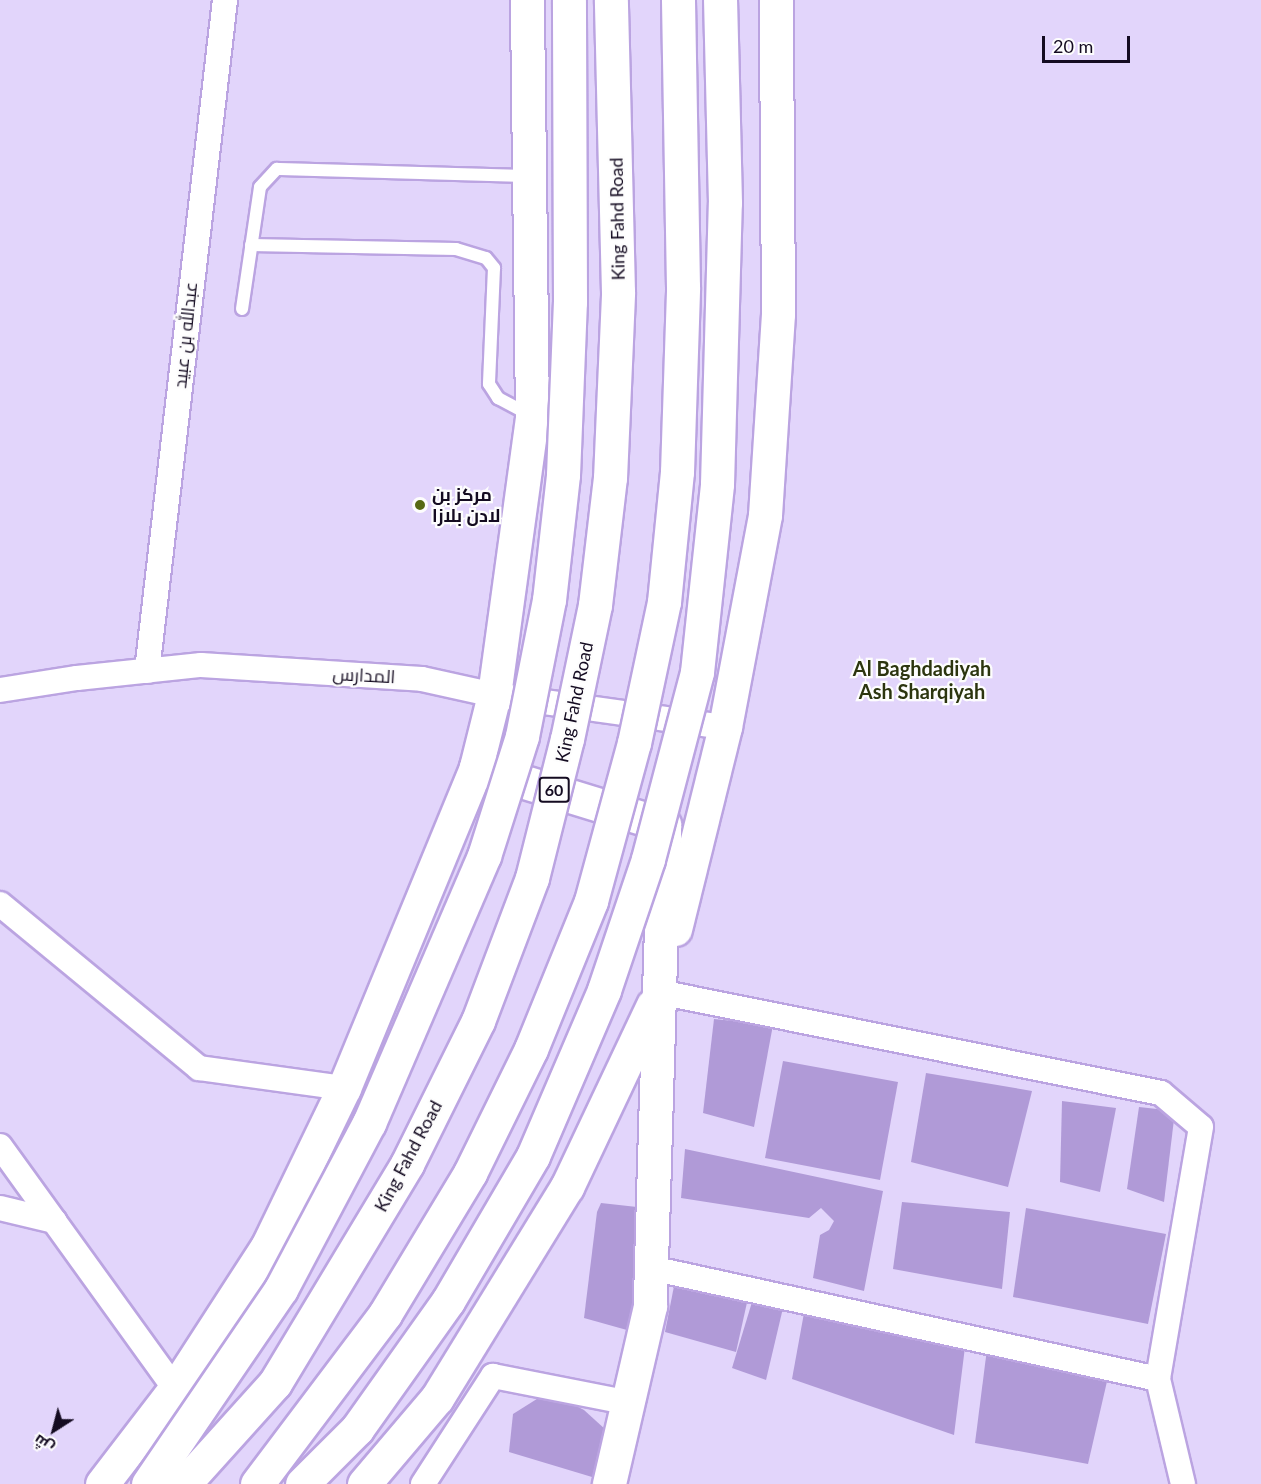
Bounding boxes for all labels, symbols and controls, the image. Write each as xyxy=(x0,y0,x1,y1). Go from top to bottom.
scale bar xyxy=(1045,24,1134,62)
text: 20 m xyxy=(1053,35,1093,57)
street label: King Fahd Road xyxy=(605,157,629,281)
street label: عبدالله بن عبيد xyxy=(169,281,201,389)
place label: مركز بن لادن بلازا xyxy=(432,484,500,526)
marker: مركز بن لادن بلازا xyxy=(413,498,427,512)
street label: King Fahd Road xyxy=(551,640,597,764)
district label: Al Baghdadiyah Ash Sharqiyah xyxy=(853,656,991,703)
street label: المدارس xyxy=(332,663,396,687)
road number: 60 xyxy=(538,777,570,803)
street label: King Fahd Road xyxy=(370,1097,446,1215)
north arrow xyxy=(24,1400,84,1460)
text: ش xyxy=(29,1431,57,1459)

